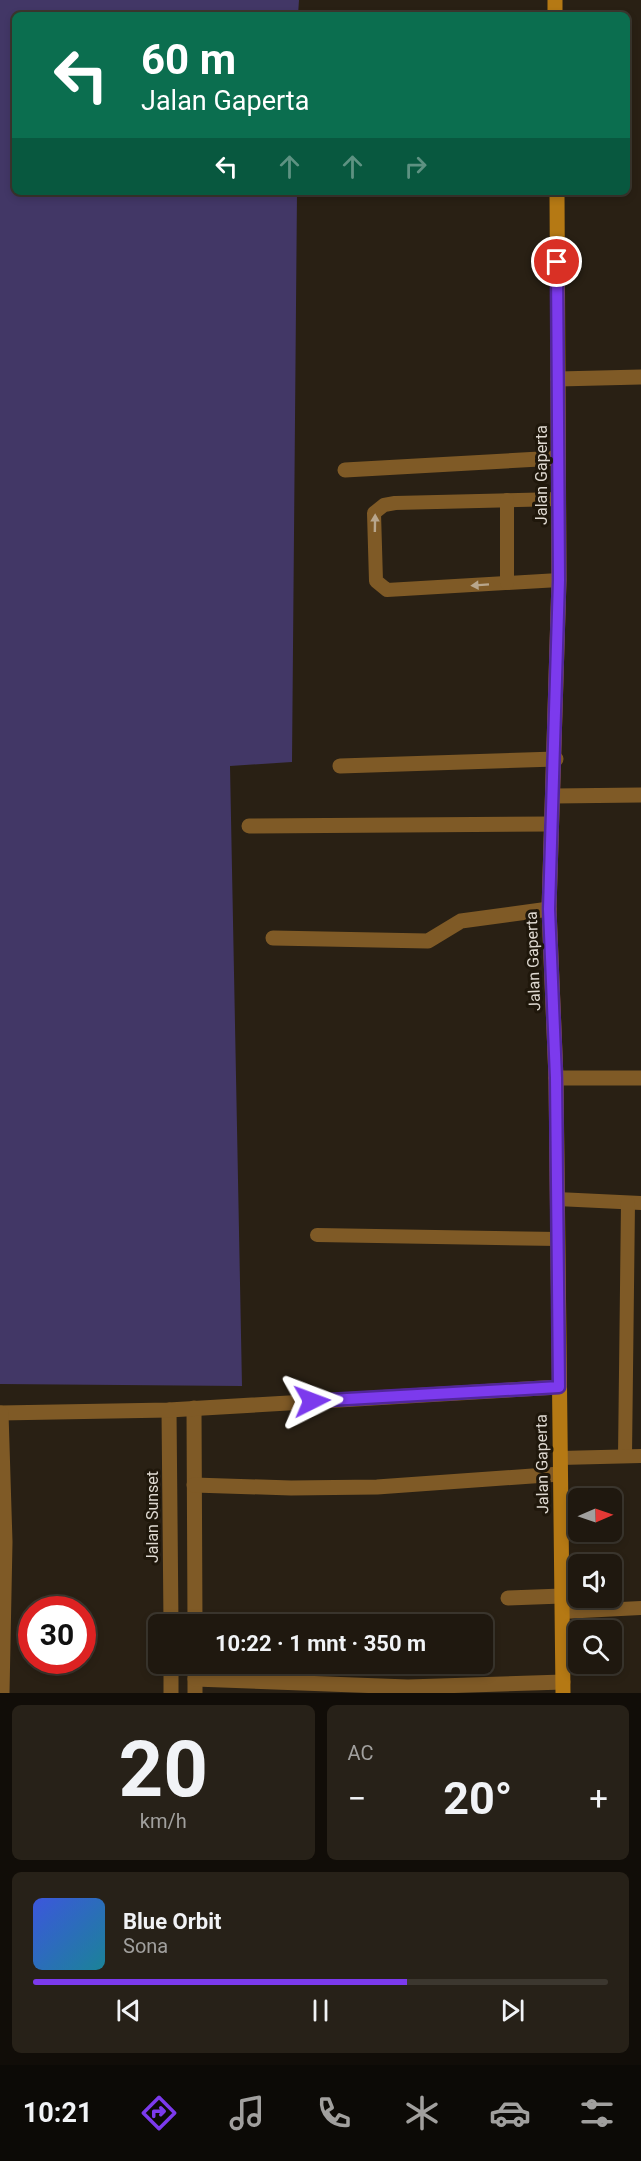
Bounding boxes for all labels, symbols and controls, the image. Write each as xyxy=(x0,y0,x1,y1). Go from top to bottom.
text: 60 m xyxy=(141,35,236,84)
icon: left xyxy=(42,36,120,114)
text: Jalan Gaperta xyxy=(141,85,309,117)
icon: left xyxy=(210,150,243,183)
icon: ahead xyxy=(273,150,306,183)
icon: ahead xyxy=(336,150,369,183)
icon: right xyxy=(399,150,432,183)
pin xyxy=(531,236,582,287)
icon: arrive xyxy=(540,245,573,278)
street label: Jalan Gaperta xyxy=(532,425,551,525)
one-way arrow xyxy=(370,513,380,532)
one-way arrow xyxy=(470,581,489,590)
street label: Jalan Gaperta xyxy=(522,911,544,1011)
position arrow xyxy=(280,1369,344,1433)
street label: Jalan Gaperta xyxy=(532,1414,552,1514)
street label: Jalan Sunset xyxy=(143,1471,162,1563)
north arrow xyxy=(568,1488,622,1542)
map controls xyxy=(568,1488,622,1674)
button: sound xyxy=(568,1554,622,1608)
speed limit sign: 30 xyxy=(18,1596,96,1674)
button: search xyxy=(568,1620,622,1674)
text: 10:22 · 1 mnt · 350 m xyxy=(215,1631,426,1656)
text: 20 xyxy=(118,1724,208,1815)
text: AC xyxy=(348,1741,373,1765)
text: 20° xyxy=(443,1772,512,1825)
text: − xyxy=(348,1779,366,1818)
text: + xyxy=(589,1779,608,1818)
text: km/h xyxy=(140,1809,187,1833)
text: Blue Orbit xyxy=(123,1909,221,1934)
text: Sona xyxy=(123,1934,168,1958)
icon: previous xyxy=(112,1994,145,2027)
icon: pause xyxy=(304,1994,337,2027)
icon: next xyxy=(496,1994,529,2027)
icon: directions xyxy=(138,2092,180,2134)
icon: music xyxy=(226,2092,268,2134)
icon: phone xyxy=(313,2092,355,2134)
icon: climate xyxy=(401,2092,443,2134)
icon: car xyxy=(489,2092,531,2134)
icon: filters xyxy=(576,2092,618,2134)
text: 10:21 xyxy=(23,2097,92,2129)

